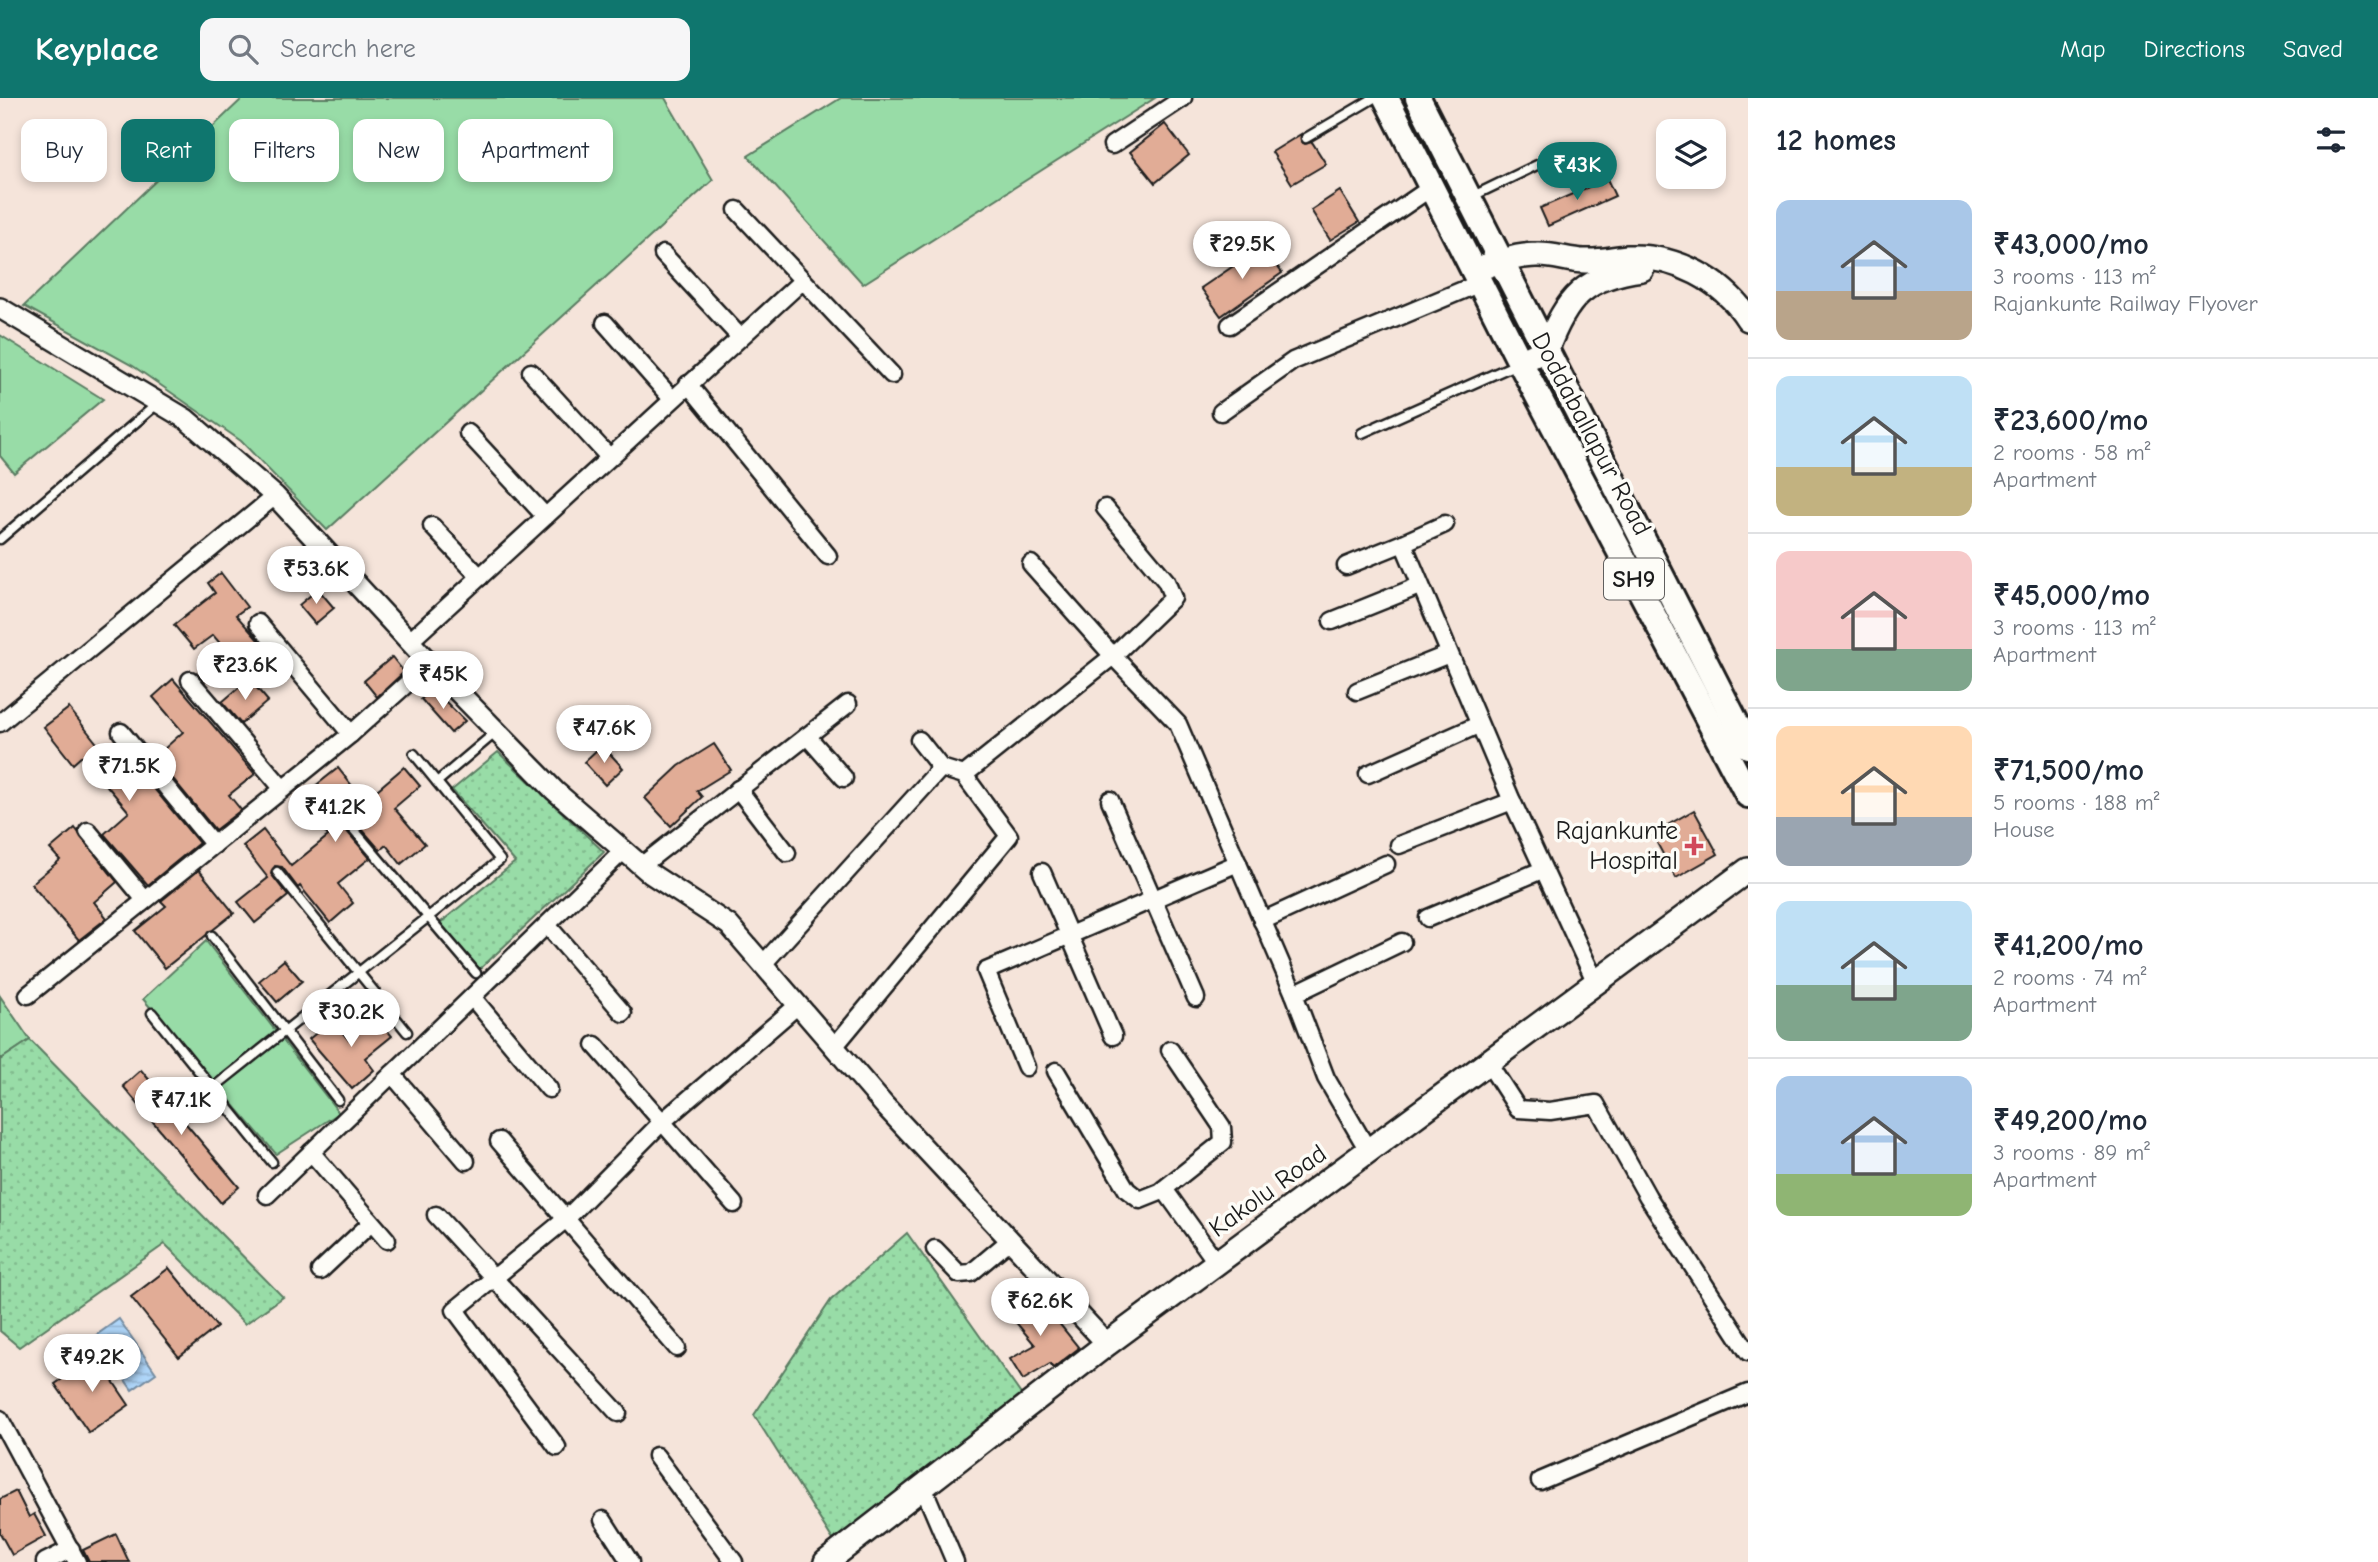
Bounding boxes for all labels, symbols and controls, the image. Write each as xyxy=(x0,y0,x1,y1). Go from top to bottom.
search box xyxy=(200,18,690,81)
text: Keyplace xyxy=(35,30,158,68)
icon: search xyxy=(224,30,262,68)
text: Search here xyxy=(280,34,416,64)
text: Map xyxy=(2060,35,2106,63)
text: Directions xyxy=(2144,35,2245,63)
text: Saved xyxy=(2283,35,2343,63)
chip: Buy xyxy=(21,119,107,182)
chip: Rent xyxy=(121,119,215,182)
chip: Filters xyxy=(229,119,339,182)
chip: New xyxy=(353,119,444,182)
chip: Apartment xyxy=(458,119,613,182)
map controls xyxy=(1656,119,1726,189)
button: layers xyxy=(1656,119,1726,189)
icon: filters xyxy=(2312,121,2350,159)
text: 12 homes xyxy=(1776,123,1896,158)
pin: ₹43K xyxy=(1536,142,1618,202)
text: ₹43K xyxy=(1553,151,1601,178)
pin: ₹29.5K xyxy=(1185,222,1299,281)
text: ₹43,000/mo xyxy=(1993,227,2149,262)
icon: home xyxy=(1832,228,1916,312)
text: ₹29.5K xyxy=(1209,230,1275,257)
text: 3 rooms · 113 m² xyxy=(1993,263,2156,290)
text: Rajankunte Railway Flyover xyxy=(1993,290,2258,317)
street label: Doddaballapur Road xyxy=(1525,327,1657,541)
text: ₹23,600/mo xyxy=(1993,403,2148,438)
icon: home xyxy=(1832,404,1916,488)
text: 2 rooms · 58 m² xyxy=(1993,439,2151,466)
text: Apartment xyxy=(1993,466,2096,493)
pin: ₹53.6K xyxy=(259,546,373,606)
text: ₹53.6K xyxy=(283,555,349,582)
road number: SH9 xyxy=(1604,558,1664,600)
text: ₹45,000/mo xyxy=(1993,578,2150,613)
icon: home xyxy=(1832,579,1916,663)
text: 3 rooms · 113 m² xyxy=(1993,614,2156,641)
text: Apartment xyxy=(1993,641,2096,668)
pin: ₹23.6K xyxy=(188,642,302,702)
text: ₹23.6K xyxy=(212,651,278,678)
pin: ₹45K xyxy=(402,652,484,711)
text: ₹45K xyxy=(418,660,468,687)
pin: ₹47.6K xyxy=(547,706,661,765)
text: ₹47.6K xyxy=(572,714,636,741)
pin: ₹71.5K xyxy=(72,744,186,803)
text: ₹71.5K xyxy=(98,752,160,779)
text: ₹71,500/mo xyxy=(1993,753,2144,788)
icon: home xyxy=(1832,754,1916,838)
pin: ₹41.2K xyxy=(278,784,392,844)
text: 5 rooms · 188 m² xyxy=(1993,789,2159,816)
text: ₹41.2K xyxy=(304,793,366,820)
place label: Rajankunte Hospital xyxy=(1556,816,1678,876)
text: House xyxy=(1993,816,2055,843)
marker: Rajankunte Hospital xyxy=(1684,836,1704,856)
text: ₹41,200/mo xyxy=(1993,928,2144,963)
icon: home xyxy=(1832,929,1916,1013)
text: 2 rooms · 74 m² xyxy=(1993,964,2146,991)
pin: ₹30.2K xyxy=(294,990,408,1049)
text: Apartment xyxy=(1993,991,2096,1018)
text: ₹30.2K xyxy=(318,998,384,1025)
pin: ₹47.1K xyxy=(124,1077,238,1137)
text: ₹47.1K xyxy=(151,1086,211,1113)
text: ₹49,200/mo xyxy=(1993,1103,2147,1138)
icon: home xyxy=(1832,1104,1916,1188)
street label: Kakolu Road xyxy=(1204,1138,1332,1244)
text: 3 rooms · 89 m² xyxy=(1993,1139,2150,1166)
text: Apartment xyxy=(1993,1166,2096,1193)
pin: ₹62.6K xyxy=(983,1278,1097,1338)
text: ₹62.6K xyxy=(1007,1287,1073,1314)
pin: ₹49.2K xyxy=(35,1334,149,1394)
text: ₹49.2K xyxy=(60,1343,124,1370)

